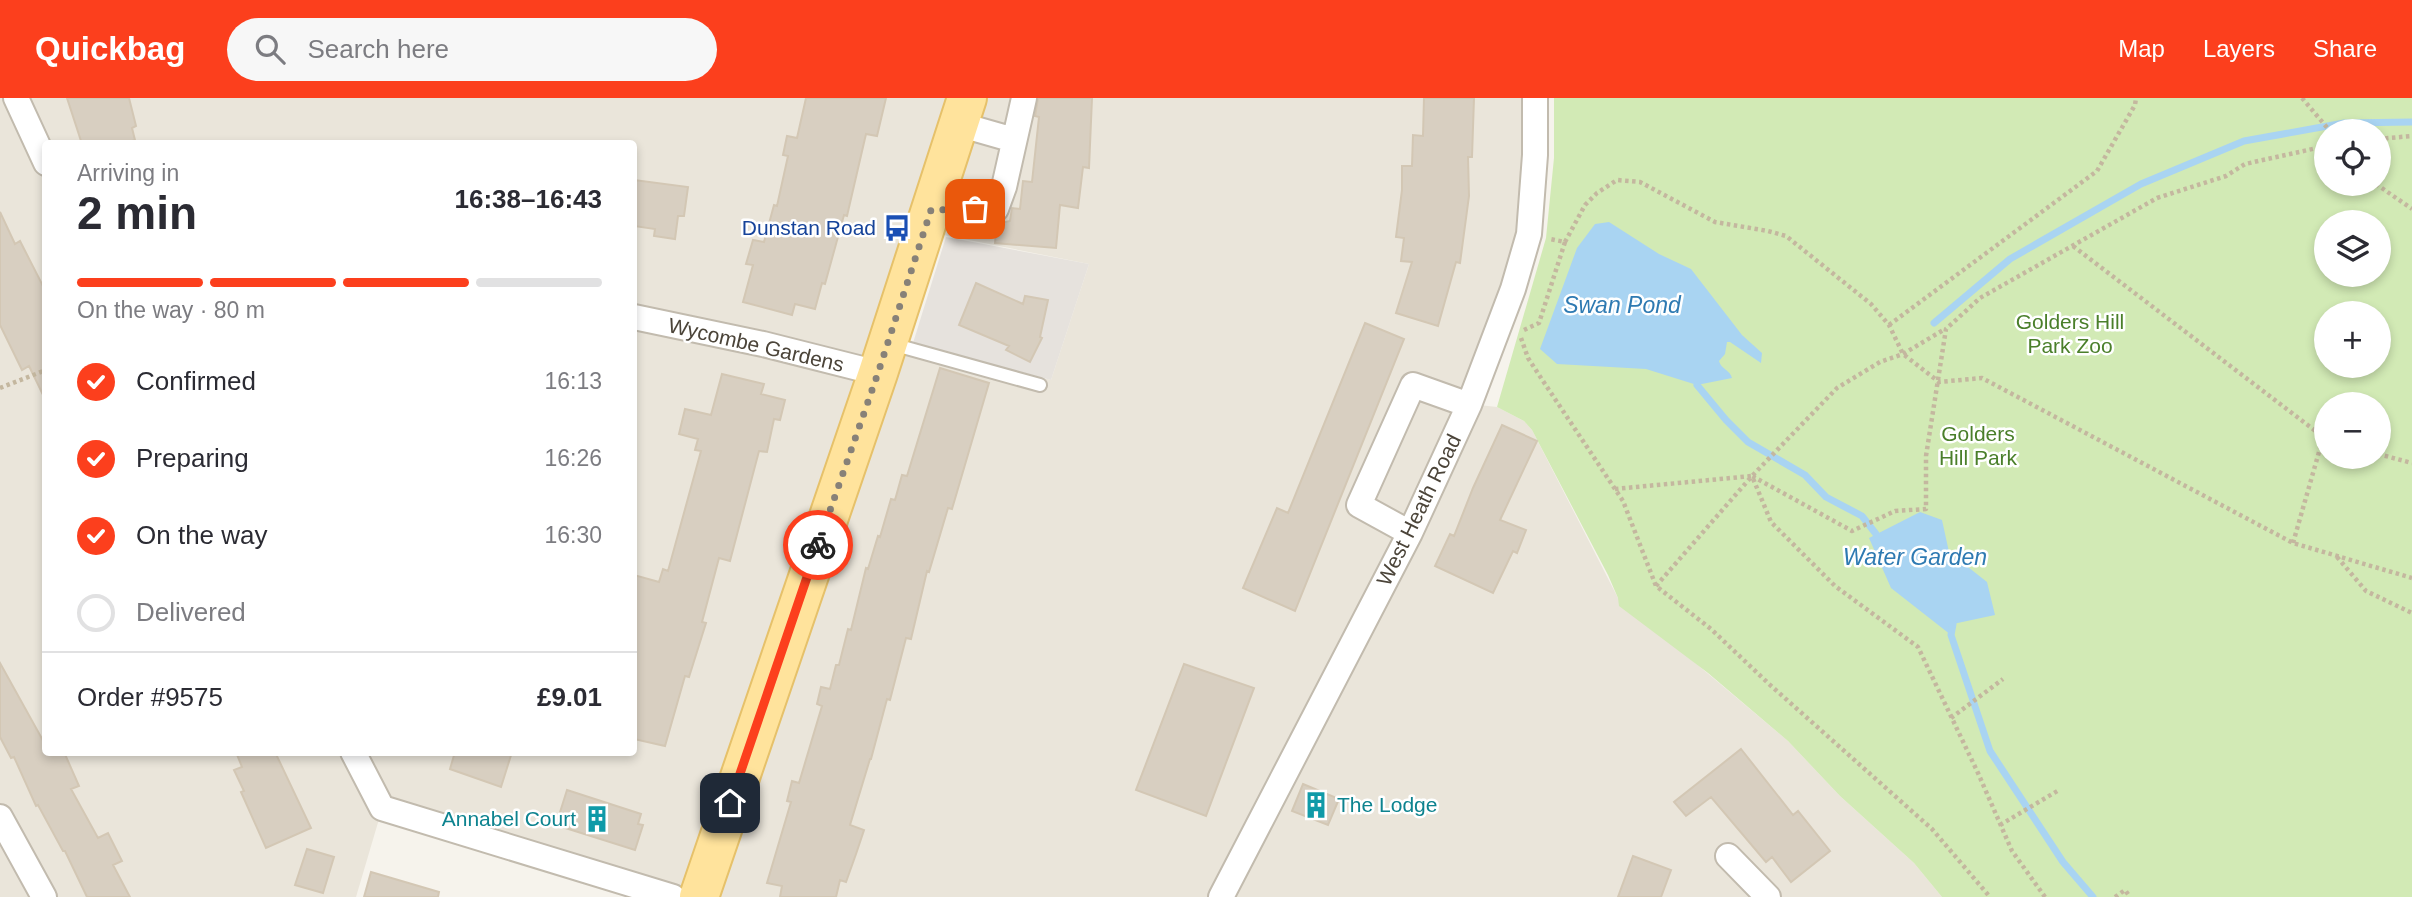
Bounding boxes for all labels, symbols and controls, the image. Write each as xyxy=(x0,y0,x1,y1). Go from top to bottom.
search box xyxy=(227,18,717,81)
text: Quickbag xyxy=(35,30,185,67)
icon: search xyxy=(251,30,289,68)
text: Search here xyxy=(307,34,449,64)
text: Map xyxy=(2118,35,2165,62)
text: Layers xyxy=(2203,35,2275,62)
text: Share xyxy=(2313,35,2377,62)
map controls xyxy=(2314,119,2391,469)
button: locate xyxy=(2314,119,2391,196)
text: Arriving in xyxy=(77,160,179,186)
pin xyxy=(945,179,1005,239)
text: 16:38–16:43 xyxy=(455,184,602,214)
text: 2 min xyxy=(77,187,197,239)
icon: bag xyxy=(956,190,994,228)
button: layers xyxy=(2314,210,2391,287)
bus stop icon: Dunstan Road xyxy=(882,213,912,243)
place label: Dunstan Road xyxy=(742,216,876,239)
water label: Swan Pond xyxy=(1563,292,1682,318)
text: On the way · 80 m xyxy=(77,297,265,323)
button: + xyxy=(2314,301,2391,378)
park label: Golders Hill Park Zoo xyxy=(2016,310,2124,357)
street label: Wycombe Gardens xyxy=(666,313,846,376)
icon: check xyxy=(77,363,115,401)
text: Confirmed xyxy=(136,366,256,396)
text: 16:13 xyxy=(544,368,602,394)
button: − xyxy=(2314,392,2391,469)
park label: Golders Hill Park xyxy=(1939,422,2018,469)
street label: West Heath Road xyxy=(1372,430,1465,589)
icon: check xyxy=(77,440,115,478)
text: Preparing xyxy=(136,443,249,473)
text: 16:26 xyxy=(544,445,602,471)
courier xyxy=(783,510,853,580)
icon: check xyxy=(77,517,115,555)
text: On the way xyxy=(136,520,268,550)
text: 16:30 xyxy=(544,522,602,548)
icon: bike xyxy=(799,526,837,564)
water label: Water Garden xyxy=(1843,544,1987,570)
text: Delivered xyxy=(136,597,246,627)
text: Order #9575 xyxy=(77,682,223,712)
text: £9.01 xyxy=(537,682,602,712)
pin xyxy=(700,773,760,833)
icon: home xyxy=(711,784,749,822)
building icon: The Lodge xyxy=(1301,790,1331,820)
place label: The Lodge xyxy=(1337,793,1437,816)
building icon: Annabel Court xyxy=(582,804,612,834)
place label: Annabel Court xyxy=(442,807,576,830)

